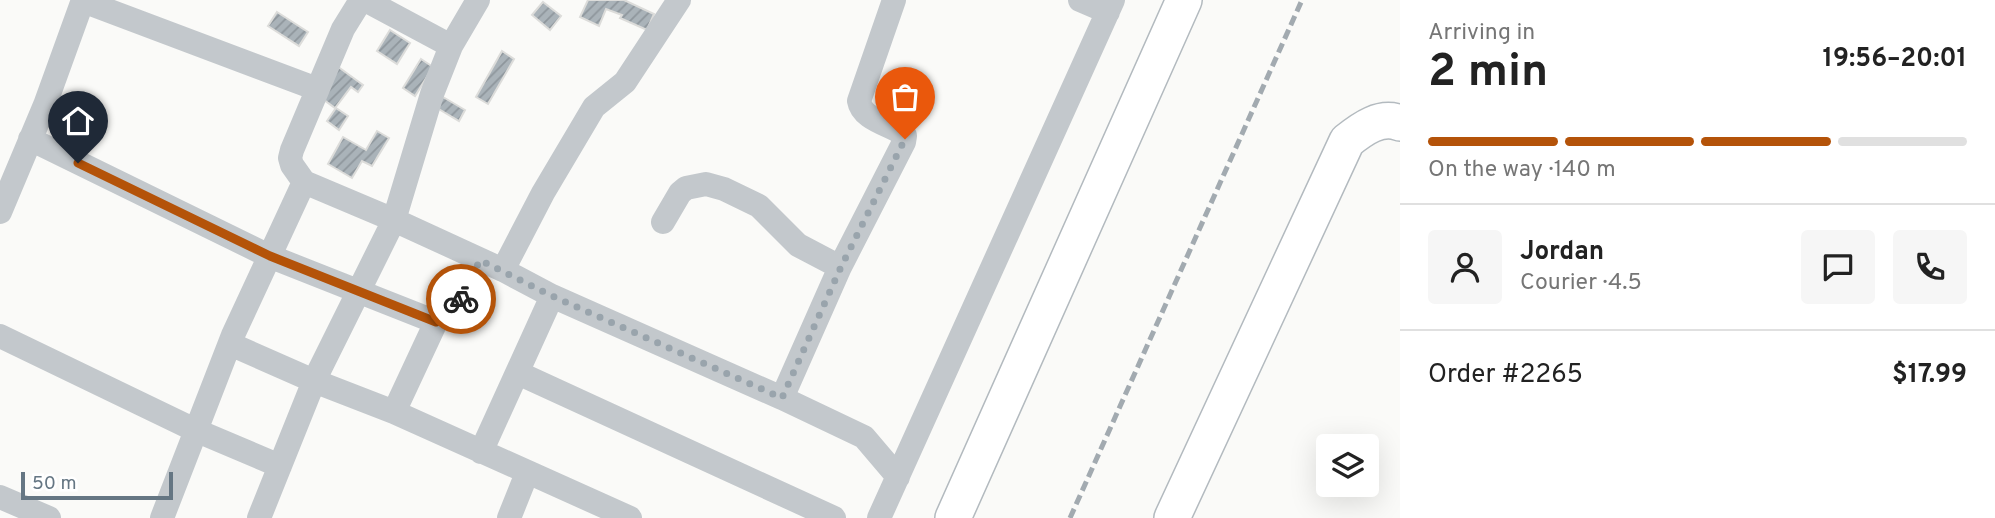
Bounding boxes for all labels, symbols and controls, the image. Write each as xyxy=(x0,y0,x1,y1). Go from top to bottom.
text: Arriving in xyxy=(1428,19,1535,48)
text: 19:56–20:01 xyxy=(1823,43,1967,76)
text: 2 min xyxy=(1428,44,1548,103)
pin xyxy=(875,67,935,139)
icon: bag xyxy=(886,78,924,116)
pin xyxy=(48,91,108,163)
icon: home xyxy=(59,102,97,140)
text: On the way · 140 m xyxy=(1428,156,1616,185)
button: person xyxy=(1428,230,1502,304)
button: chat xyxy=(1801,230,1875,304)
button: phone xyxy=(1893,230,1967,304)
text: Jordan xyxy=(1520,236,1604,269)
courier xyxy=(426,264,496,334)
text: Courier · 4.5 xyxy=(1520,269,1642,298)
icon: bike xyxy=(442,280,480,318)
text: Order #2265 xyxy=(1428,359,1583,392)
text: $17.99 xyxy=(1892,359,1967,392)
map controls xyxy=(1316,434,1379,497)
button: layers xyxy=(1316,434,1379,497)
scale bar xyxy=(21,469,173,501)
text: 50 m xyxy=(32,472,77,496)

